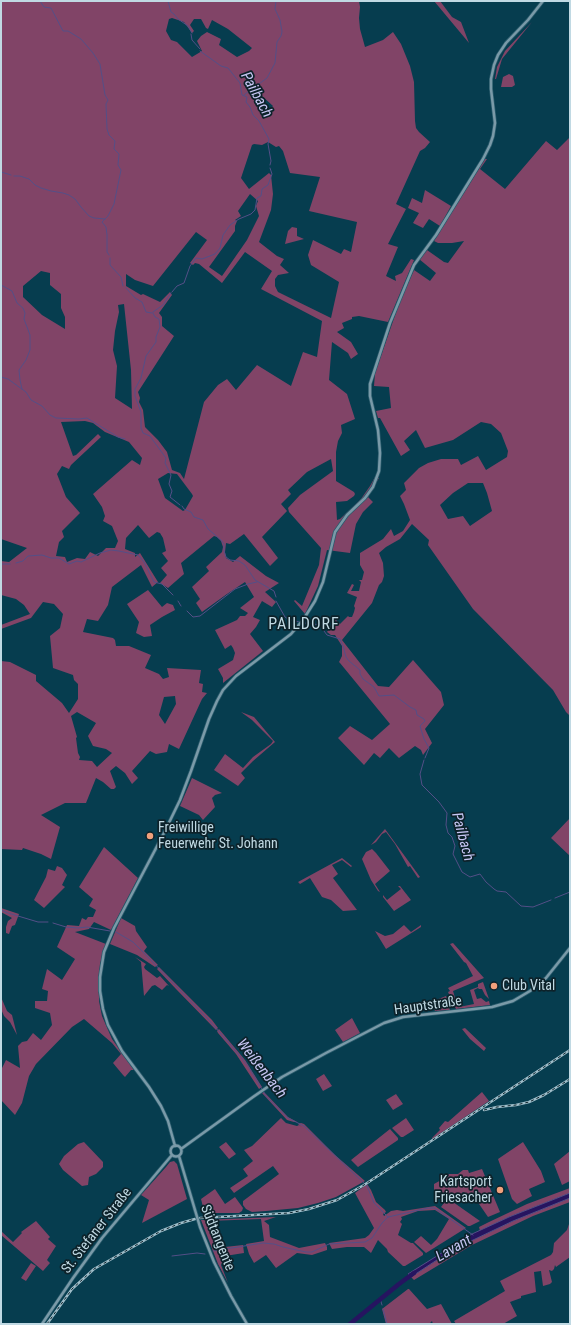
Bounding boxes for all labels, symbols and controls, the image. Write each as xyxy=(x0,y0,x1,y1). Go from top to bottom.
water label: Pailbach xyxy=(236,69,276,121)
district label: PAILDORF xyxy=(268,615,340,635)
water label: Pailbach xyxy=(447,811,477,863)
place label: Freiwillige Feuerwehr St. Johann xyxy=(158,820,278,852)
marker: Freiwillige Feuerwehr St. Johann xyxy=(145,831,155,841)
place label: Club Vital xyxy=(502,978,555,994)
marker: Club Vital xyxy=(489,981,499,991)
street label: Hauptstraße xyxy=(393,993,463,1019)
water label: Weißenbach xyxy=(232,1036,290,1102)
place label: Kartsport Friesacher xyxy=(434,1174,492,1206)
street label: St. Stefaner Straße xyxy=(58,1185,136,1277)
marker: Kartsport Friesacher xyxy=(495,1185,505,1195)
street label: Südtangente xyxy=(196,1203,238,1273)
water label: Lavant xyxy=(433,1232,475,1266)

